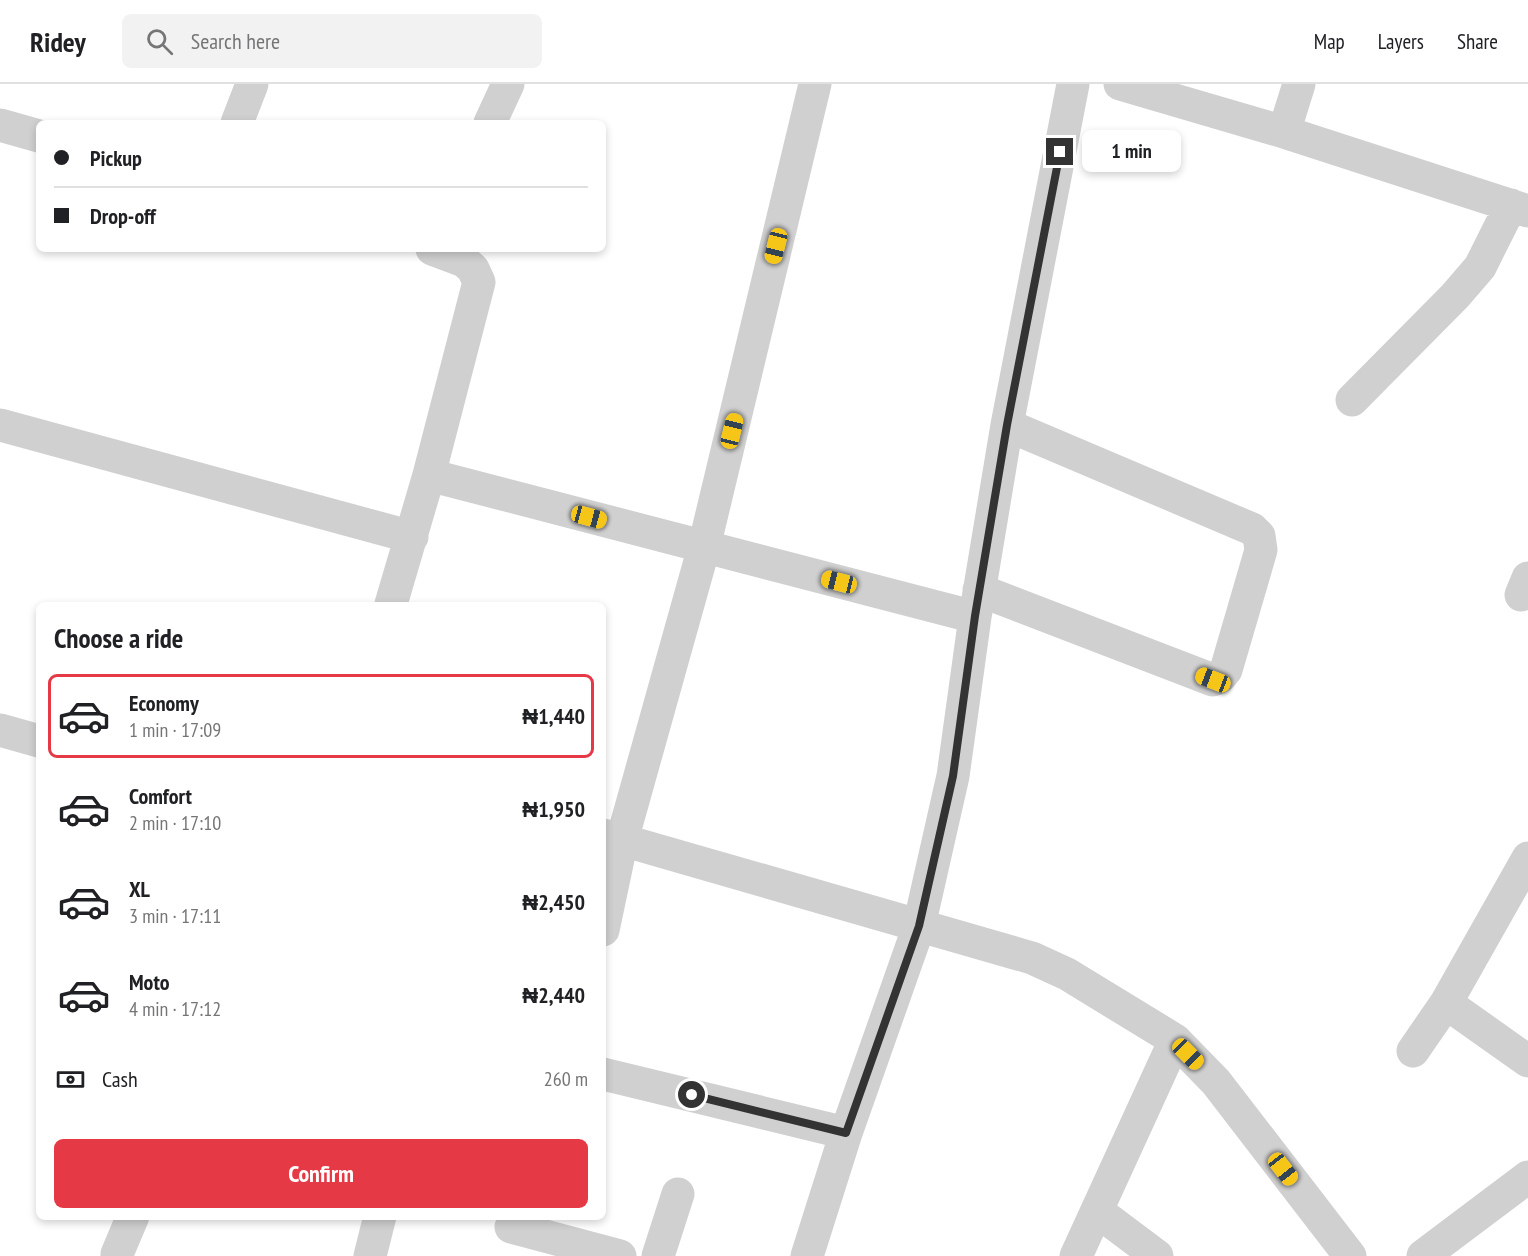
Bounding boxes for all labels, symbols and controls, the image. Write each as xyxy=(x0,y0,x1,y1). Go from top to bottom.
search box xyxy=(122,14,542,68)
text: Ridey xyxy=(30,23,86,60)
icon: search xyxy=(143,25,176,58)
text: Search here xyxy=(191,27,280,55)
text: Map xyxy=(1314,28,1345,55)
text: Layers xyxy=(1378,28,1424,55)
text: Share xyxy=(1457,28,1498,55)
callout: 1 min xyxy=(1081,131,1180,173)
route end xyxy=(1046,138,1073,165)
text: 1 min xyxy=(1111,138,1152,164)
text: Pickup xyxy=(90,144,142,172)
text: Drop-off xyxy=(90,202,156,230)
car xyxy=(763,226,789,266)
car xyxy=(719,411,745,451)
car xyxy=(569,504,609,530)
car xyxy=(819,569,859,595)
text: Choose a ride xyxy=(54,621,183,655)
car xyxy=(1193,665,1233,695)
icon: car xyxy=(57,689,111,743)
text: Economy xyxy=(129,689,199,717)
text: ₦1,440 xyxy=(522,702,585,730)
text: 1 min · 17:09 xyxy=(129,717,221,743)
icon: car xyxy=(57,782,111,836)
text: Comfort xyxy=(129,782,192,810)
text: ₦1,950 xyxy=(522,795,585,823)
text: 2 min · 17:10 xyxy=(129,810,221,836)
icon: car xyxy=(57,875,111,929)
text: XL xyxy=(129,875,150,903)
text: ₦2,450 xyxy=(522,888,585,916)
text: 3 min · 17:11 xyxy=(129,903,221,929)
icon: car xyxy=(57,968,111,1022)
text: Moto xyxy=(129,968,170,996)
text: ₦2,440 xyxy=(522,981,585,1009)
text: 4 min · 17:12 xyxy=(129,996,221,1022)
car xyxy=(1169,1035,1207,1073)
icon: cash xyxy=(54,1063,87,1096)
text: Cash xyxy=(102,1065,138,1093)
text: 260 m xyxy=(544,1066,588,1092)
route start xyxy=(678,1081,705,1108)
button: Confirm xyxy=(54,1139,588,1208)
car xyxy=(1265,1149,1301,1189)

